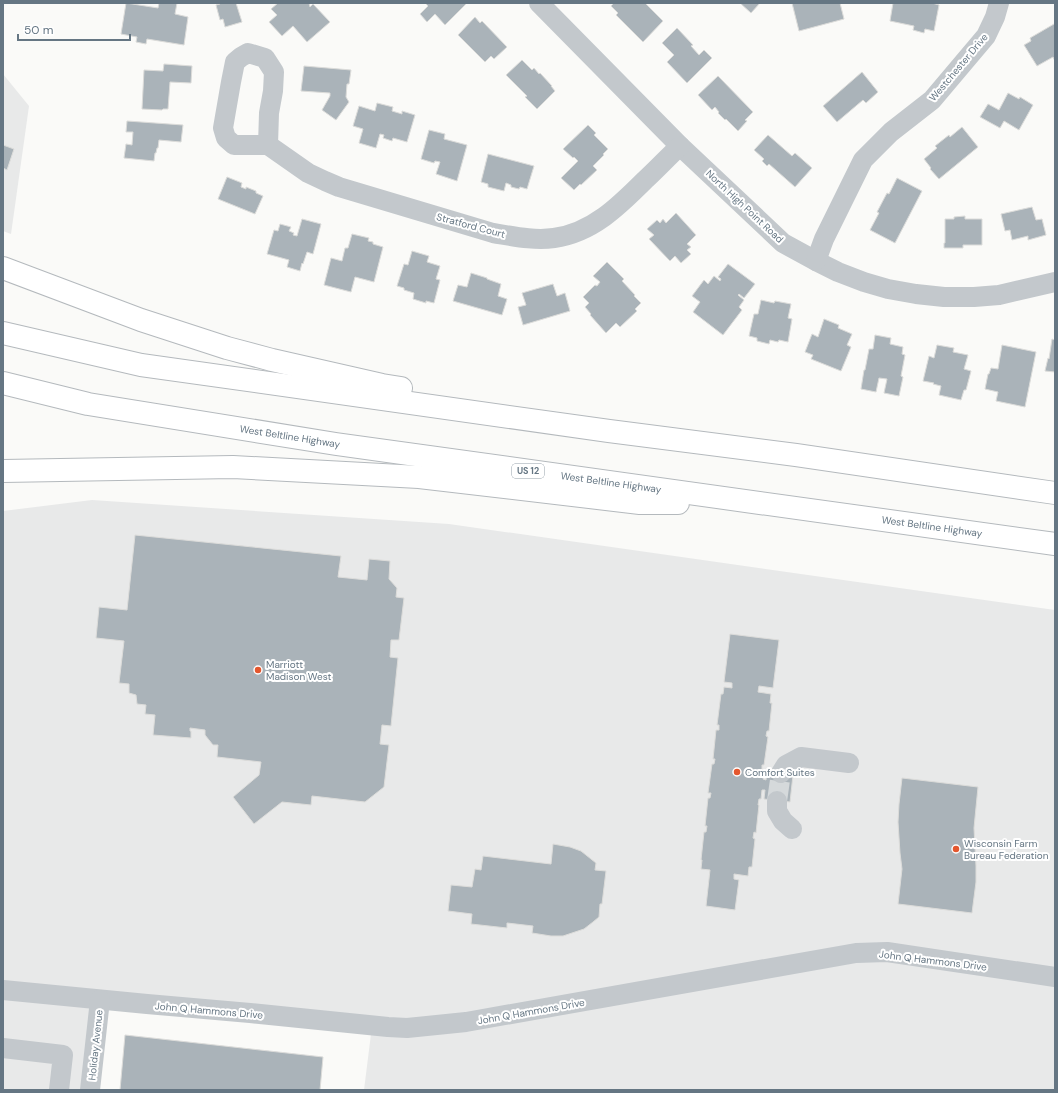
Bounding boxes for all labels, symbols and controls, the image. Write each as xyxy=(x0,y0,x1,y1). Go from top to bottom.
scale bar xyxy=(18,16,130,42)
text: 50 m xyxy=(24,22,53,38)
street label: Westchester Drive xyxy=(926,30,991,104)
street label: North High Point Road xyxy=(703,167,786,246)
street label: Stratford Court xyxy=(435,210,507,241)
street label: West Beltline Highway xyxy=(239,422,342,451)
road number: US 12 xyxy=(512,464,544,478)
street label: West Beltline Highway xyxy=(560,469,663,496)
street label: West Beltline Highway xyxy=(881,513,984,540)
place label: Marriott Madison West xyxy=(266,658,332,683)
marker: Marriott Madison West xyxy=(253,665,263,675)
place label: Comfort Suites xyxy=(745,766,815,779)
marker: Comfort Suites xyxy=(732,767,742,777)
place label: Wisconsin Farm Bureau Federation xyxy=(964,837,1049,862)
marker: Wisconsin Farm Bureau Federation xyxy=(951,844,961,854)
street label: John Q Hammons Drive xyxy=(878,947,988,974)
street label: John Q Hammons Drive xyxy=(476,996,586,1027)
street label: John Q Hammons Drive xyxy=(154,999,264,1022)
street label: Holiday Avenue xyxy=(85,1009,106,1081)

